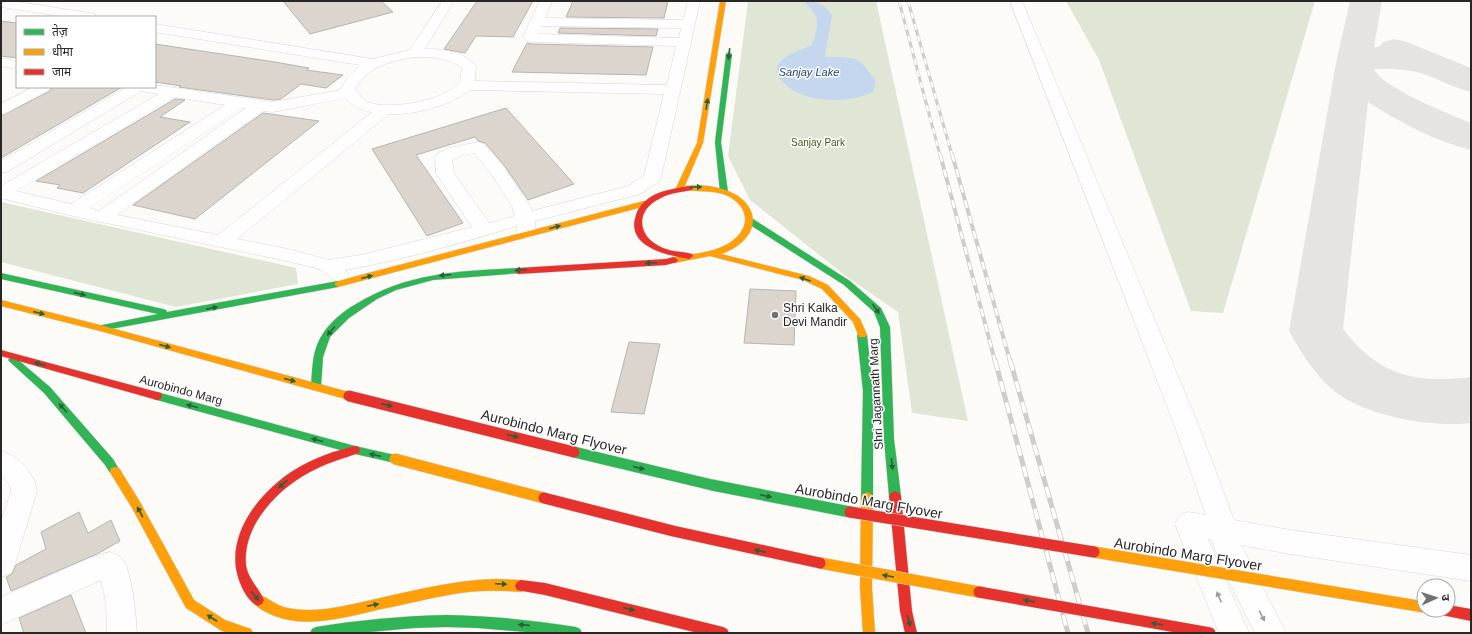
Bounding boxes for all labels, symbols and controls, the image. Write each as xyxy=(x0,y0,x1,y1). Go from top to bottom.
legend xyxy=(16,16,156,88)
text: तेज़ xyxy=(52,24,69,39)
text: धीमा xyxy=(52,44,74,59)
one-way arrow xyxy=(726,48,732,60)
text: जाम xyxy=(52,65,72,79)
water label: Sanjay Lake xyxy=(779,66,839,78)
one-way arrow xyxy=(704,98,710,110)
park label: Sanjay Park xyxy=(791,137,846,148)
one-way arrow xyxy=(690,184,703,190)
one-way arrow xyxy=(549,223,562,229)
one-way arrow xyxy=(645,260,657,267)
one-way arrow xyxy=(515,267,527,274)
one-way arrow xyxy=(439,272,451,279)
one-way arrow xyxy=(362,274,374,280)
one-way arrow xyxy=(798,275,810,281)
one-way arrow xyxy=(74,291,86,297)
place label: Shri Kalka Devi Mandir xyxy=(783,301,847,329)
one-way arrow xyxy=(872,303,880,314)
one-way arrow xyxy=(206,304,219,310)
one-way arrow xyxy=(33,310,45,316)
marker: Shri Kalka Devi Mandir xyxy=(770,310,780,320)
one-way arrow xyxy=(326,326,336,336)
street label: Shri Jagannath Marg xyxy=(866,338,886,450)
one-way arrow xyxy=(158,343,171,349)
one-way arrow xyxy=(33,361,46,367)
street label: Aurobindo Marg xyxy=(138,372,224,408)
one-way arrow xyxy=(284,377,296,383)
one-way arrow xyxy=(381,402,393,408)
one-way arrow xyxy=(58,403,67,414)
one-way arrow xyxy=(186,403,198,409)
street label: Aurobindo Marg Flyover xyxy=(480,406,629,458)
one-way arrow xyxy=(507,434,519,440)
one-way arrow xyxy=(311,437,323,443)
one-way arrow xyxy=(369,451,381,457)
one-way arrow xyxy=(888,458,895,470)
one-way arrow xyxy=(633,465,645,471)
one-way arrow xyxy=(278,480,288,489)
street label: Aurobindo Marg Flyover xyxy=(794,480,944,522)
one-way arrow xyxy=(760,494,772,500)
one-way arrow xyxy=(137,506,144,518)
street label: Aurobindo Marg Flyover xyxy=(1113,534,1263,574)
one-way arrow xyxy=(754,548,766,554)
one-way arrow xyxy=(882,573,894,579)
north arrow xyxy=(1416,578,1456,618)
one-way arrow xyxy=(495,581,508,587)
one-way arrow xyxy=(250,591,259,602)
one-way arrow xyxy=(1216,592,1222,603)
text: उ xyxy=(1440,594,1452,602)
one-way arrow xyxy=(1023,598,1036,604)
one-way arrow xyxy=(367,602,380,608)
one-way arrow xyxy=(622,607,635,613)
one-way arrow xyxy=(1259,611,1266,622)
one-way arrow xyxy=(207,614,217,622)
one-way arrow xyxy=(906,615,912,627)
one-way arrow xyxy=(518,621,530,628)
one-way arrow xyxy=(1151,621,1164,627)

